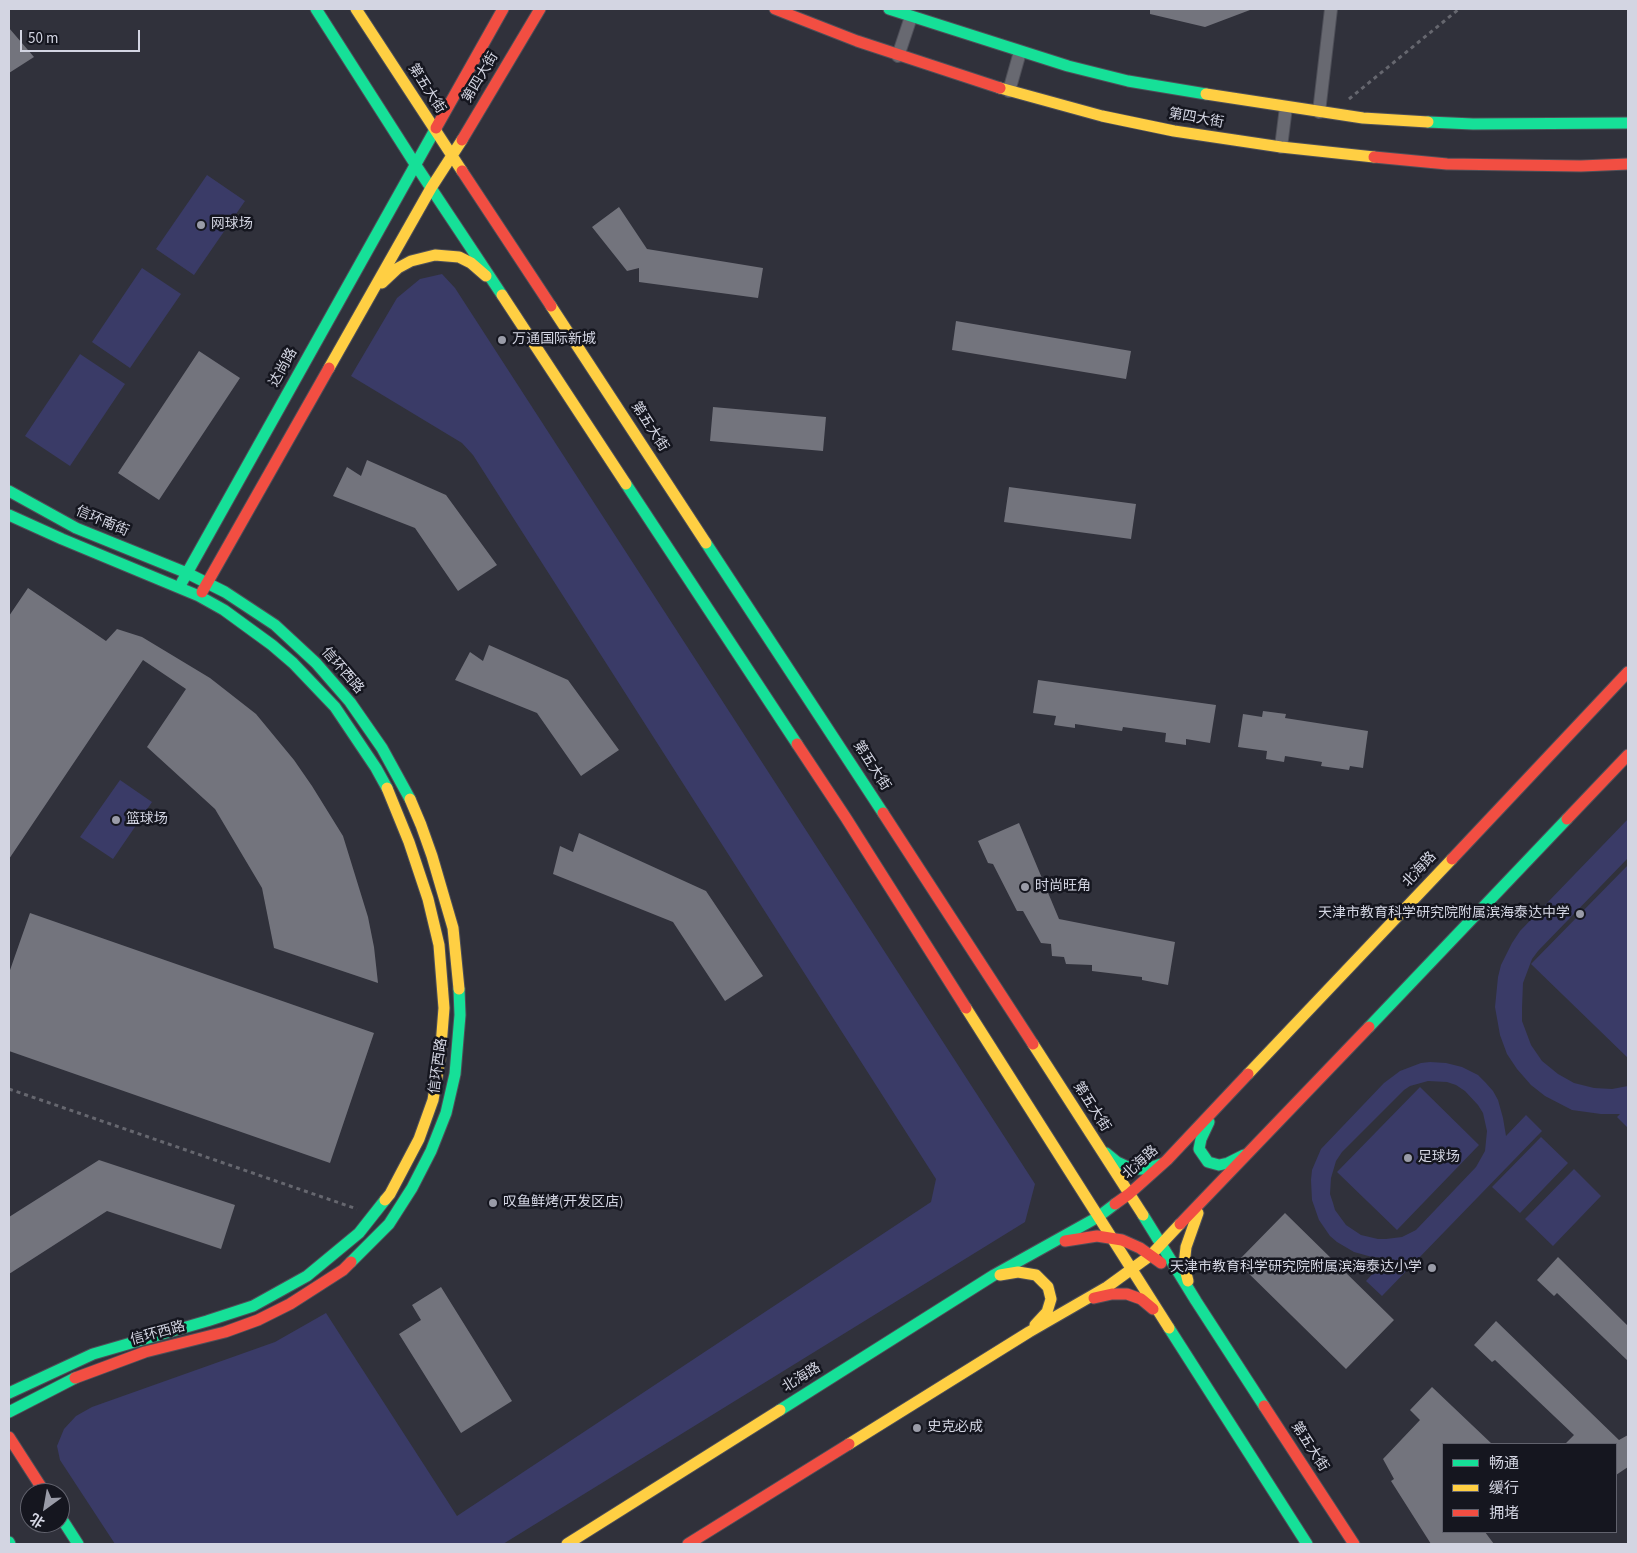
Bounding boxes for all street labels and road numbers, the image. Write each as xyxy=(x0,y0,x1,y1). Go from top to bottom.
street label: 第四大街 xyxy=(459,50,503,106)
street label: 第五大街 xyxy=(404,61,448,117)
street label: 第四大街 xyxy=(1167,106,1225,132)
street label: 达尚路 xyxy=(266,346,302,390)
street label: 第五大街 xyxy=(627,399,671,455)
street label: 信环南街 xyxy=(73,503,131,541)
street label: 信环西路 xyxy=(317,644,367,698)
street label: 第五大街 xyxy=(849,738,893,794)
street label: 北海路 xyxy=(1400,849,1440,891)
street label: 信环西路 xyxy=(427,1037,451,1095)
street label: 第五大街 xyxy=(1069,1079,1113,1135)
street label: 北海路 xyxy=(1120,1143,1162,1183)
street label: 信环西路 xyxy=(129,1319,187,1349)
street label: 北海路 xyxy=(780,1360,824,1396)
street label: 第五大街 xyxy=(1287,1419,1331,1475)

